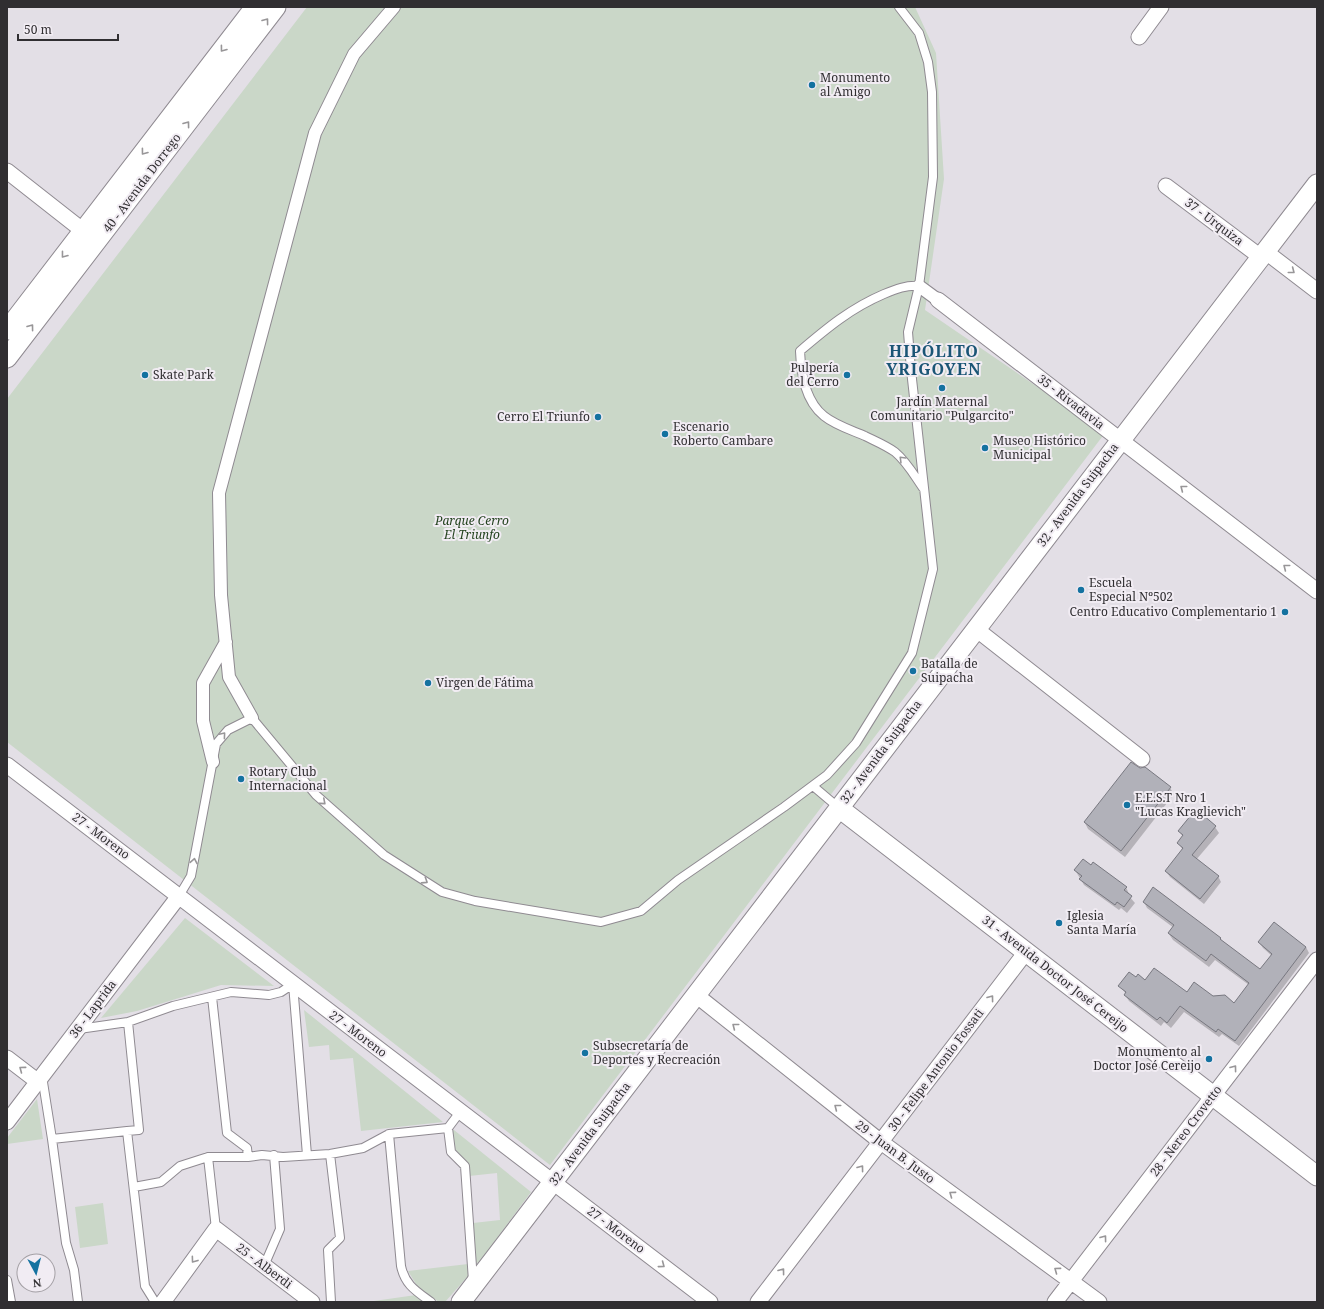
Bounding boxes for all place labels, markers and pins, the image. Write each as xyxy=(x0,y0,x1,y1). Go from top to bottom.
place label: Monumento al Amigo xyxy=(820,69,890,100)
marker: Monumento al Amigo xyxy=(807,80,817,90)
place label: Pulpería del Cerro xyxy=(786,359,839,390)
place label: Skate Park xyxy=(153,366,215,383)
marker: Skate Park xyxy=(140,370,150,380)
marker: Pulpería del Cerro xyxy=(842,370,852,380)
marker: Jardín Maternal Comunitario "Pulgarcito" xyxy=(937,383,947,393)
place label: Jardín Maternal Comunitario "Pulgarcito" xyxy=(870,393,1014,424)
place label: Cerro El Triunfo xyxy=(497,408,590,425)
marker: Cerro El Triunfo xyxy=(593,412,603,422)
place label: Escenario Roberto Cambare xyxy=(673,418,773,449)
marker: Escenario Roberto Cambare xyxy=(660,429,670,439)
place label: Museo Histórico Municipal xyxy=(993,432,1086,463)
marker: Museo Histórico Municipal xyxy=(980,443,990,453)
place label: Escuela Especial Nº502 xyxy=(1089,574,1173,605)
marker: Escuela Especial Nº502 xyxy=(1076,585,1086,595)
place label: Centro Educativo Complementario 1 xyxy=(1070,603,1277,620)
marker: Centro Educativo Complementario 1 xyxy=(1280,607,1290,617)
place label: Batalla de Suipacha xyxy=(921,655,978,686)
marker: Batalla de Suipacha xyxy=(908,666,918,676)
place label: Virgen de Fátima xyxy=(436,674,534,691)
marker: Virgen de Fátima xyxy=(423,678,433,688)
place label: Rotary Club Internacional xyxy=(249,763,327,794)
marker: Rotary Club Internacional xyxy=(236,774,246,784)
place label: E.E.S.T Nro 1 "Lucas Kraglievich" xyxy=(1135,789,1246,820)
marker: E.E.S.T Nro 1 "Lucas Kraglievich" xyxy=(1122,800,1132,810)
place label: Iglesia Santa María xyxy=(1067,907,1137,938)
marker: Iglesia Santa María xyxy=(1054,918,1064,928)
place label: Subsecretaría de Deportes y Recreación xyxy=(593,1037,721,1068)
place label: Monumento al Doctor José Cereijo xyxy=(1093,1043,1201,1074)
marker: Subsecretaría de Deportes y Recreación xyxy=(580,1048,590,1058)
marker: Monumento al Doctor José Cereijo xyxy=(1204,1054,1214,1064)

